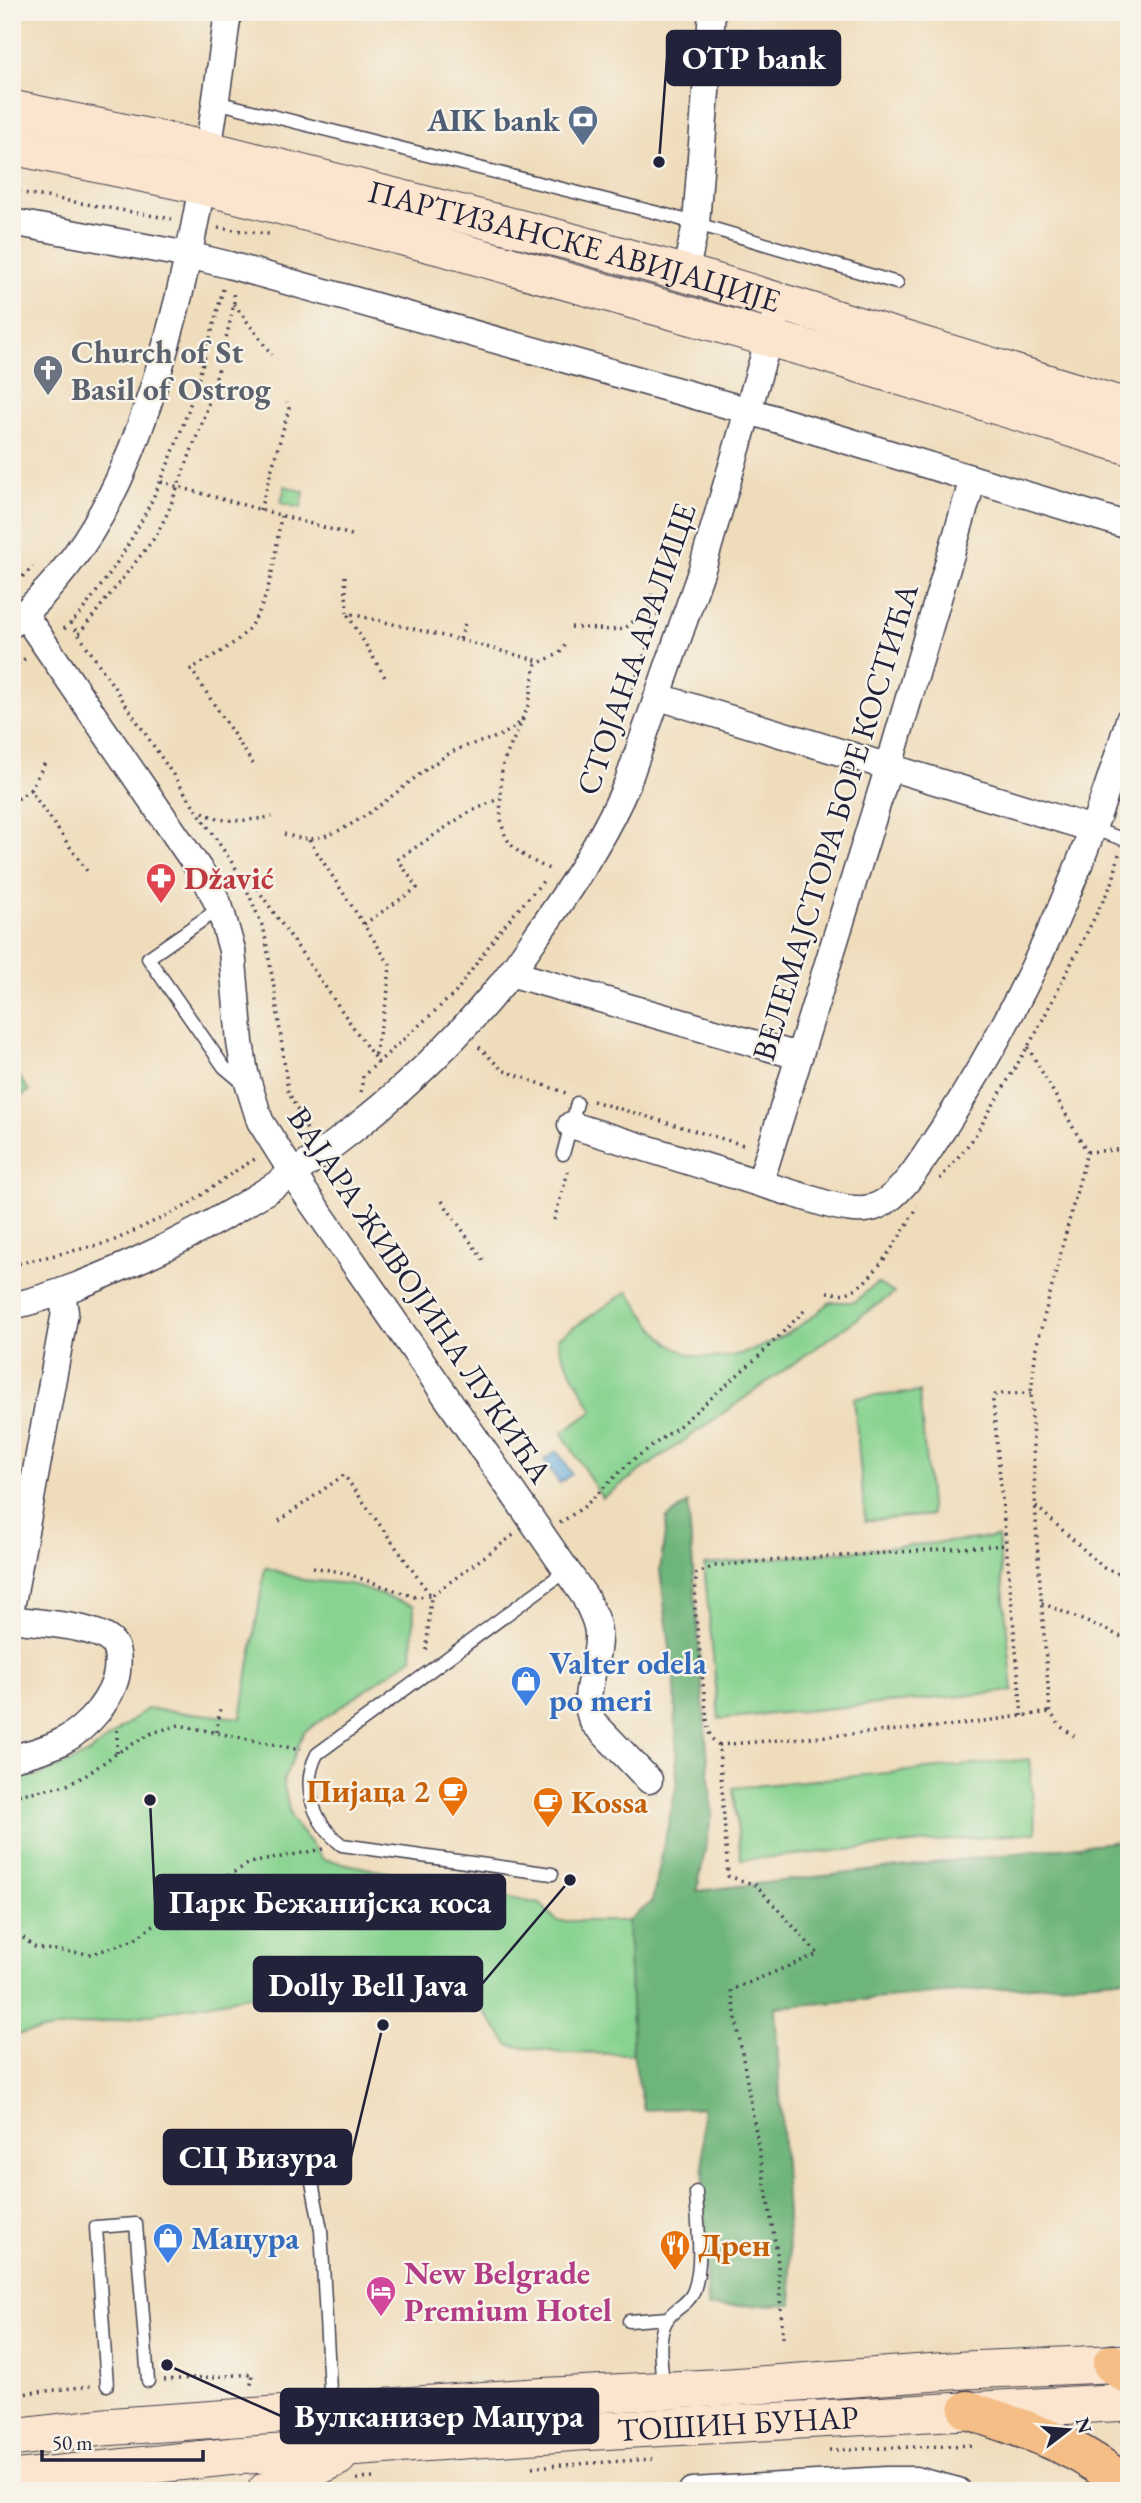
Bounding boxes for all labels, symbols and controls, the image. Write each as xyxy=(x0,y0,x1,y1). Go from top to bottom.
callout: OTP bank xyxy=(667,31,840,85)
text: OTP bank xyxy=(682,36,827,79)
place label: AIK bank xyxy=(426,99,561,141)
bank icon: AIK bank xyxy=(566,103,600,147)
street label: ПАРТИЗАНСКЕ АВИЈАЦИЈЕ xyxy=(364,170,786,322)
place label: Church of St Basil of Ostrog xyxy=(71,331,272,410)
church icon: Church of St Basil of Ostrog xyxy=(31,353,65,397)
street label: СТОЈАНА АРАЛИЦЕ xyxy=(566,498,706,800)
street label: ВЕЛЕМАЈСТОРА БОРЕ КОСТИЋА xyxy=(742,577,928,1066)
place label: Džavić xyxy=(184,857,274,899)
pharmacy icon: Džavić xyxy=(144,861,178,905)
street label: ВАЈАРА ЖИВОЈИНА ЛУКИЋА xyxy=(278,1099,562,1492)
place label: Valter odela po meri xyxy=(549,1642,708,1721)
shop icon: Valter odela po meri xyxy=(509,1664,543,1708)
place label: Пијаца 2 xyxy=(306,1770,430,1812)
cafe icon: Пијаца 2 xyxy=(436,1774,470,1818)
place label: Kossa xyxy=(571,1781,649,1823)
cafe icon: Kossa xyxy=(531,1785,565,1829)
callout: Парк Бежанијска коса xyxy=(155,1875,505,1929)
text: Парк Бежанијска коса xyxy=(169,1880,492,1923)
callout: Dolly Bell Java xyxy=(254,1957,482,2011)
text: Dolly Bell Java xyxy=(268,1963,468,2006)
callout: СЦ Визура xyxy=(164,2130,351,2184)
text: СЦ Визура xyxy=(179,2135,338,2178)
place label: Мацура xyxy=(191,2217,300,2259)
shop icon: Мацура xyxy=(151,2221,185,2265)
place label: Дрен xyxy=(698,2224,770,2266)
restaurant icon: Дрен xyxy=(658,2228,692,2272)
place label: New Belgrade Premium Hotel xyxy=(404,2252,612,2331)
hotel icon: New Belgrade Premium Hotel xyxy=(364,2274,398,2318)
callout: Вулканизер Мацура xyxy=(281,2389,598,2443)
text: Вулканизер Мацура xyxy=(294,2394,584,2437)
north arrow xyxy=(1032,2394,1102,2464)
street label: ТОШИН БУНАР xyxy=(616,2396,859,2451)
text: N xyxy=(1070,2415,1098,2437)
scale bar xyxy=(42,2419,203,2463)
text: 50 m xyxy=(52,2429,93,2456)

